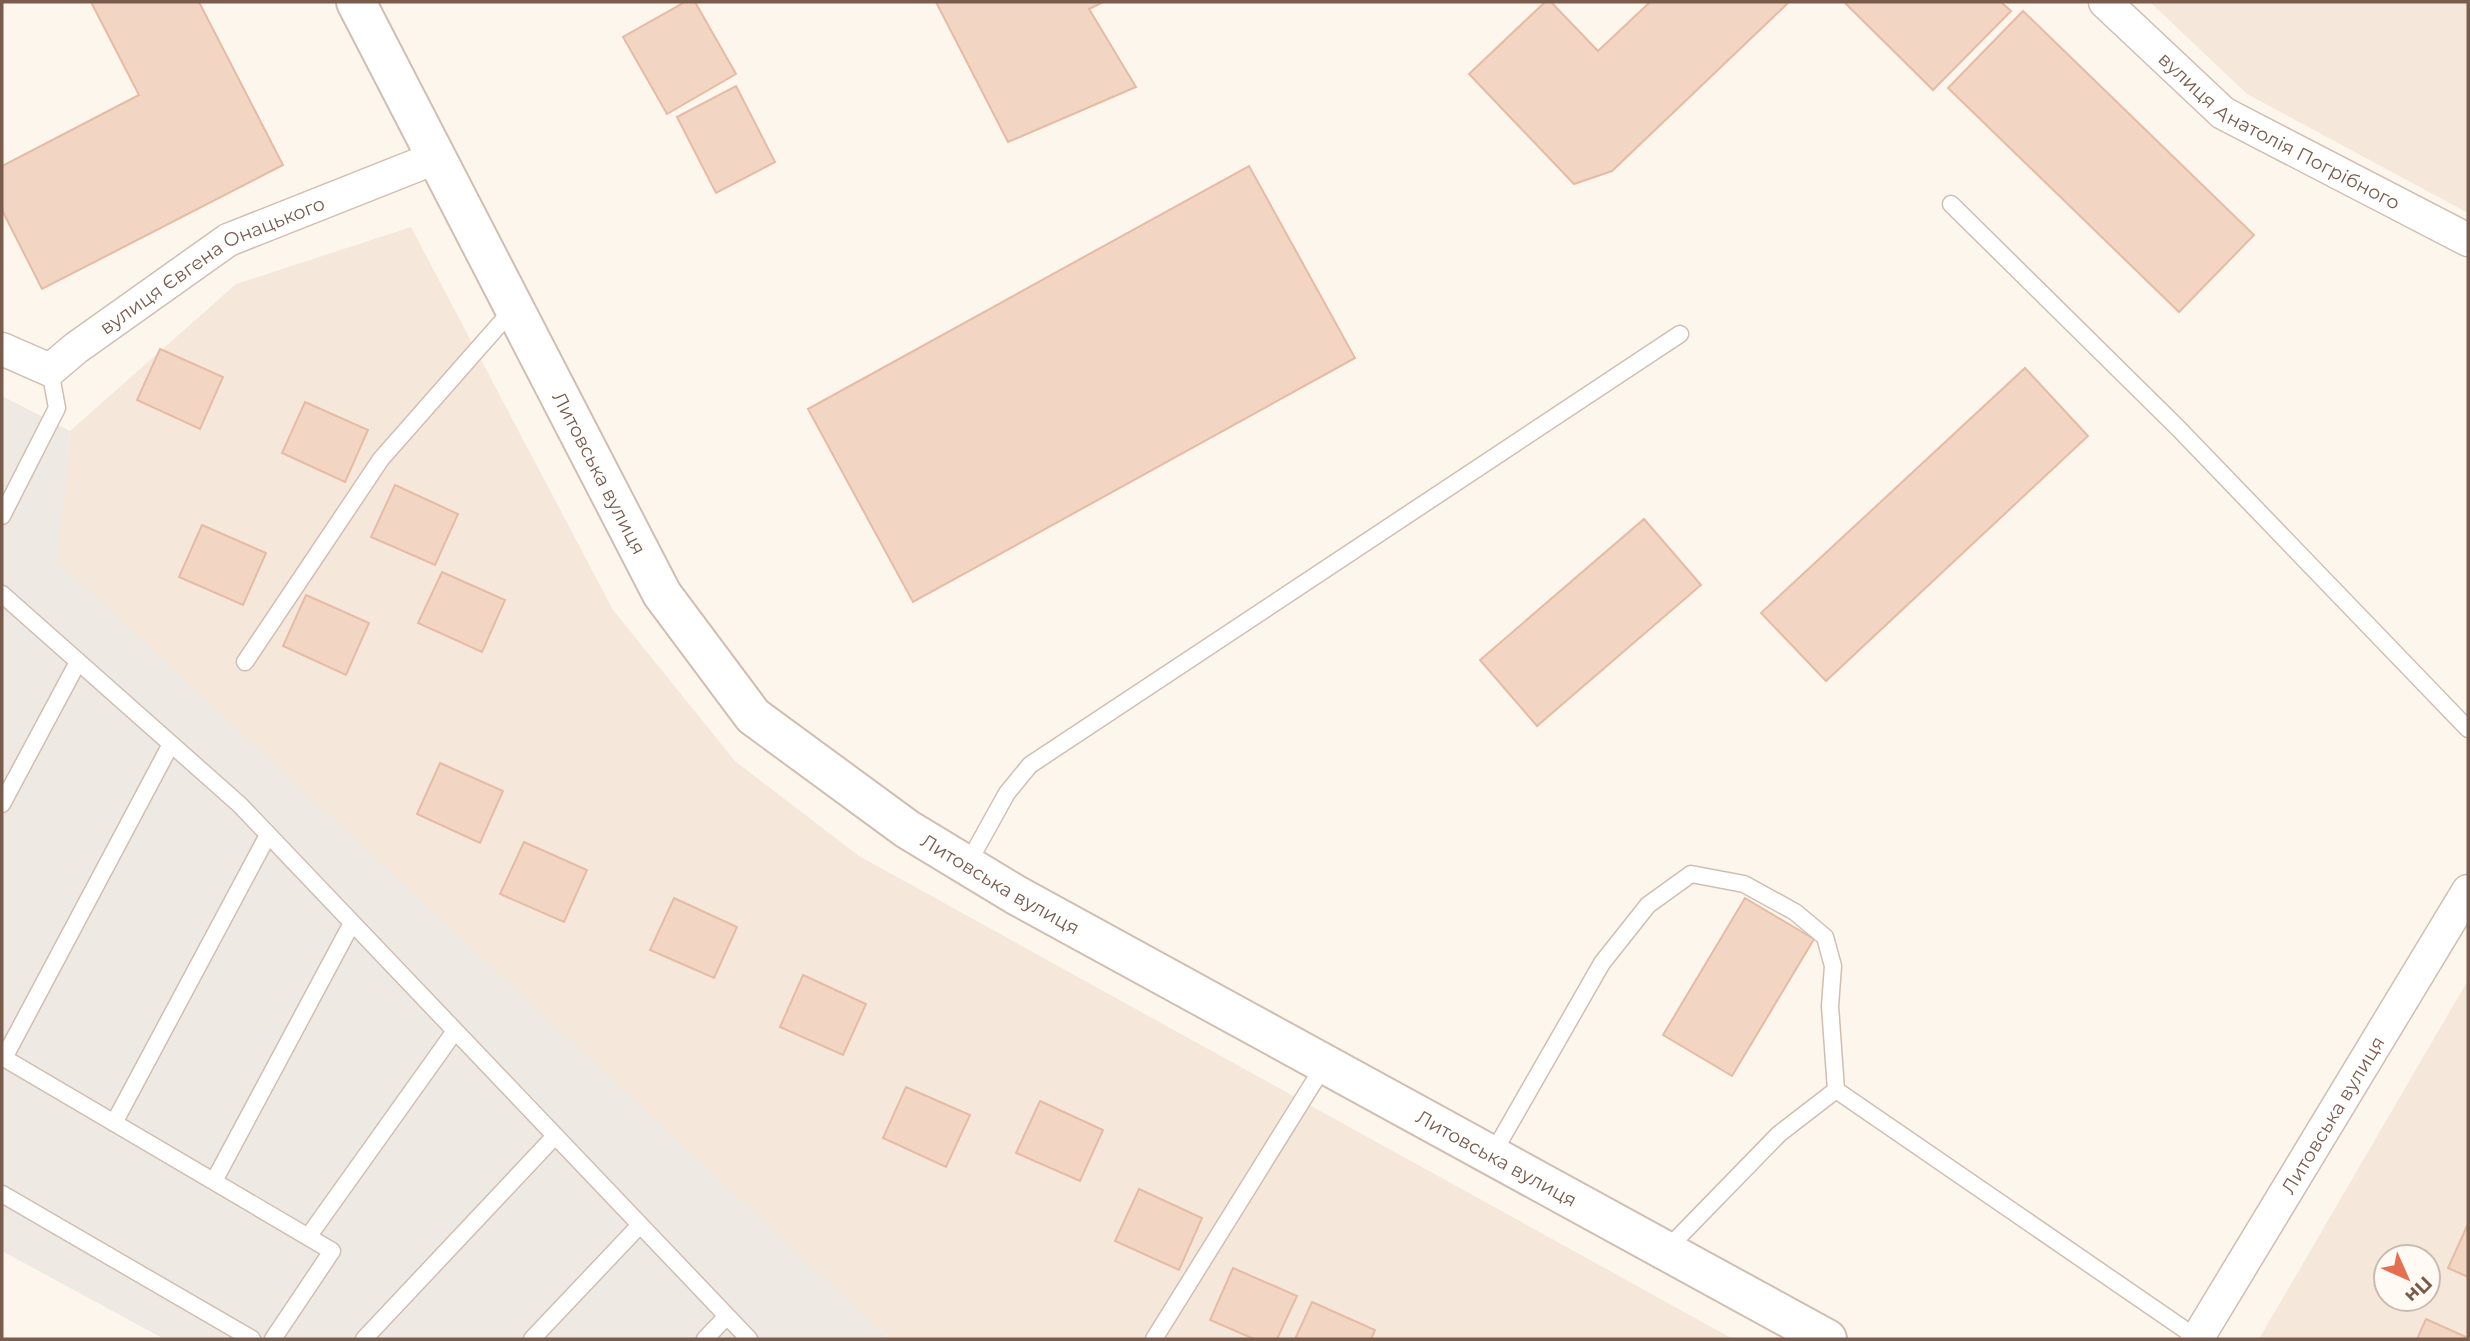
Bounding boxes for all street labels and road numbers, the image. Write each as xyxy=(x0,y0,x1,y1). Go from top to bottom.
street label: вулиця Анатолія Погрібного xyxy=(2154,47,2404,215)
street label: вулиця Євгена Онацького xyxy=(95,192,328,339)
street label: Литовська вулиця xyxy=(547,388,650,558)
street label: Литовська вулиця xyxy=(917,829,1083,940)
street label: Литовська вулиця xyxy=(2277,1032,2389,1198)
street label: Литовська вулиця xyxy=(1412,1105,1581,1212)

